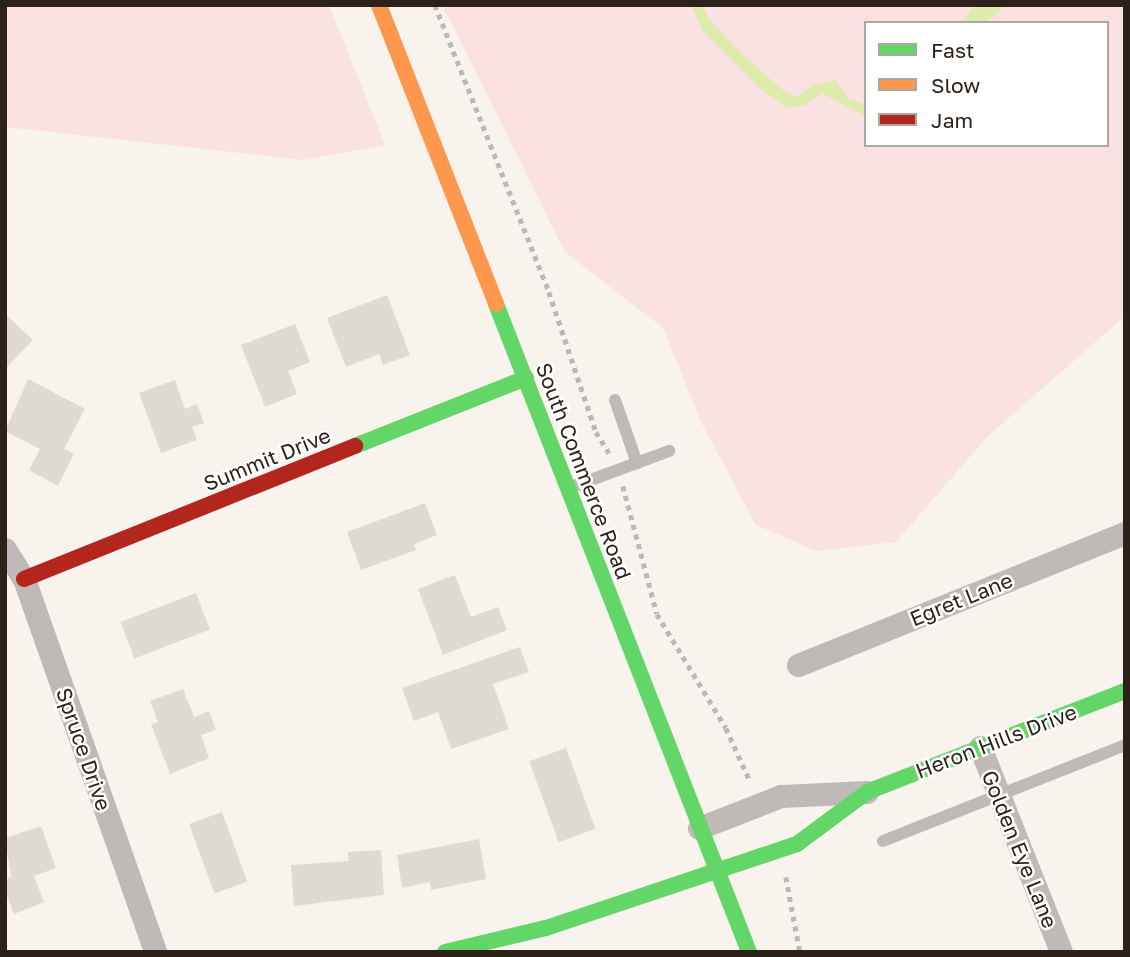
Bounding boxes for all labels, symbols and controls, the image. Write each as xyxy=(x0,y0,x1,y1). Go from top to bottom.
legend xyxy=(864,21,1109,147)
text: Fast xyxy=(931,37,974,63)
text: Slow xyxy=(931,72,980,98)
text: Jam xyxy=(931,107,973,133)
street label: South Commerce Road xyxy=(531,359,637,583)
street label: Summit Drive xyxy=(200,422,334,496)
street label: Egret Lane xyxy=(906,567,1016,631)
street label: Spruce Drive xyxy=(51,684,117,814)
street label: Heron Hills Drive xyxy=(912,699,1080,783)
street label: Golden Eye Lane xyxy=(977,767,1063,931)

